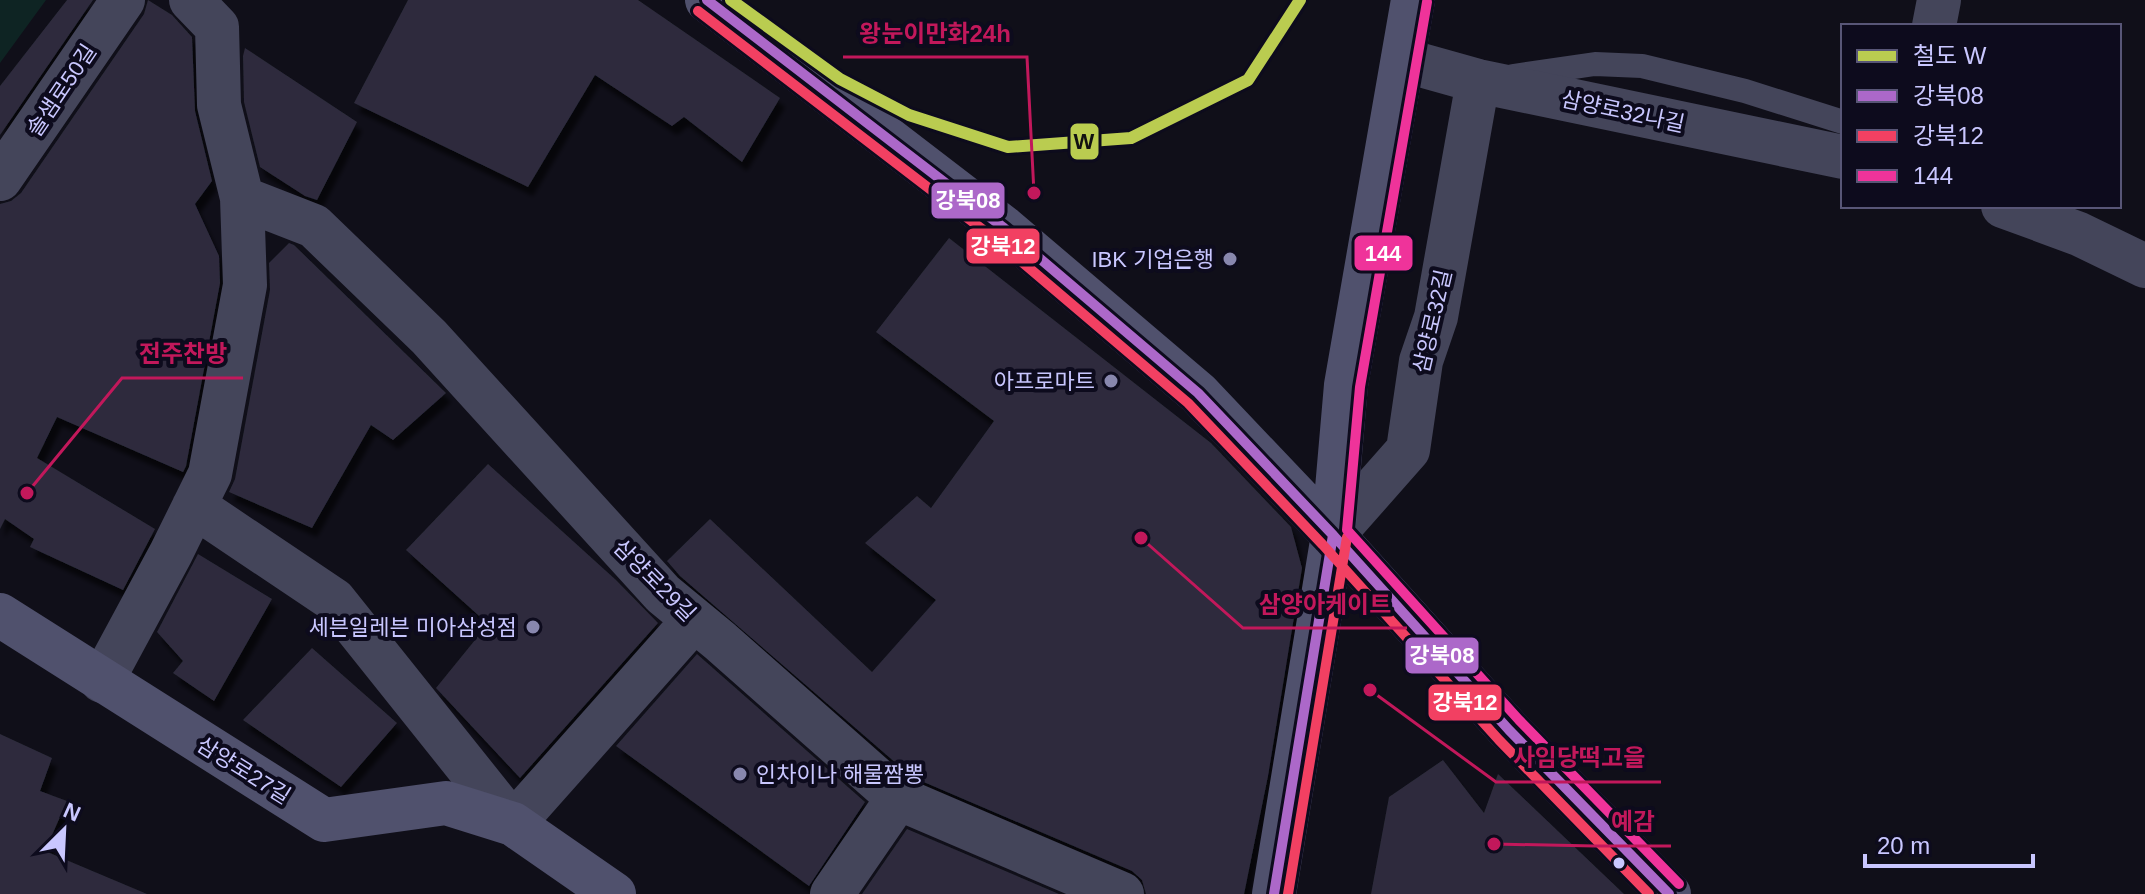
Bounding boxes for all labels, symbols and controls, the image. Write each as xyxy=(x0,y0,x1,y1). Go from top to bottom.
callout: 왕눈이만화24h xyxy=(843,9,1027,57)
text: 왕눈이만화24h xyxy=(859,20,1011,47)
legend xyxy=(1841,24,2121,208)
street label: 솔샘로50길 xyxy=(22,40,101,141)
text: 철도 W xyxy=(1913,42,1987,69)
text: 강북08 xyxy=(1913,82,1984,109)
street label: 삼양로32나길 xyxy=(1559,86,1687,137)
line badge: W xyxy=(1069,122,1100,161)
text: 강북12 xyxy=(1913,122,1984,149)
text: W xyxy=(1074,129,1095,154)
text: 144 xyxy=(1913,162,1953,189)
line badge: 강북08 xyxy=(930,181,1006,220)
text: 강북08 xyxy=(936,188,1000,213)
line badge: 강북12 xyxy=(965,227,1041,265)
text: 강북12 xyxy=(971,234,1035,259)
line badge: 144 xyxy=(1353,234,1414,272)
text: 144 xyxy=(1365,241,1402,266)
place label: IBK 기업은행 xyxy=(1091,247,1214,272)
marker: IBK 기업은행 xyxy=(1221,250,1239,268)
street label: 삼양로32길 xyxy=(1408,267,1457,375)
callout: 전주찬방 xyxy=(122,330,243,378)
text: 전주찬방 xyxy=(139,340,227,367)
place label: 아프로마트 xyxy=(994,369,1095,394)
marker: 아프로마트 xyxy=(1102,372,1120,390)
street label: 삼양로29길 xyxy=(609,534,701,626)
callout: 삼양아케이트 xyxy=(1243,580,1407,628)
text: 삼양아케이트 xyxy=(1259,591,1391,618)
place label: 세븐일레븐 미아삼성점 xyxy=(308,615,517,640)
marker: 세븐일레븐 미아삼성점 xyxy=(524,618,542,636)
line badge: 강북08 xyxy=(1404,636,1480,675)
text: 강북08 xyxy=(1410,643,1474,668)
line badge: 강북12 xyxy=(1427,683,1503,722)
text: 강북12 xyxy=(1433,690,1497,715)
street label: 삼양로27길 xyxy=(192,732,295,809)
callout: 사임당떡고을 xyxy=(1496,734,1661,782)
text: 사임당떡고을 xyxy=(1513,744,1645,771)
place label: 인차이나 해물짬뽕 xyxy=(756,762,924,787)
marker: 인차이나 해물짬뽕 xyxy=(731,765,749,783)
north arrow xyxy=(24,790,104,870)
text: N xyxy=(60,798,84,827)
callout: 예감 xyxy=(1595,798,1671,846)
text: 예감 xyxy=(1611,808,1655,835)
scale bar xyxy=(1865,818,2033,868)
text: 20 m xyxy=(1877,832,1930,859)
unlabelled marker xyxy=(1611,855,1627,871)

